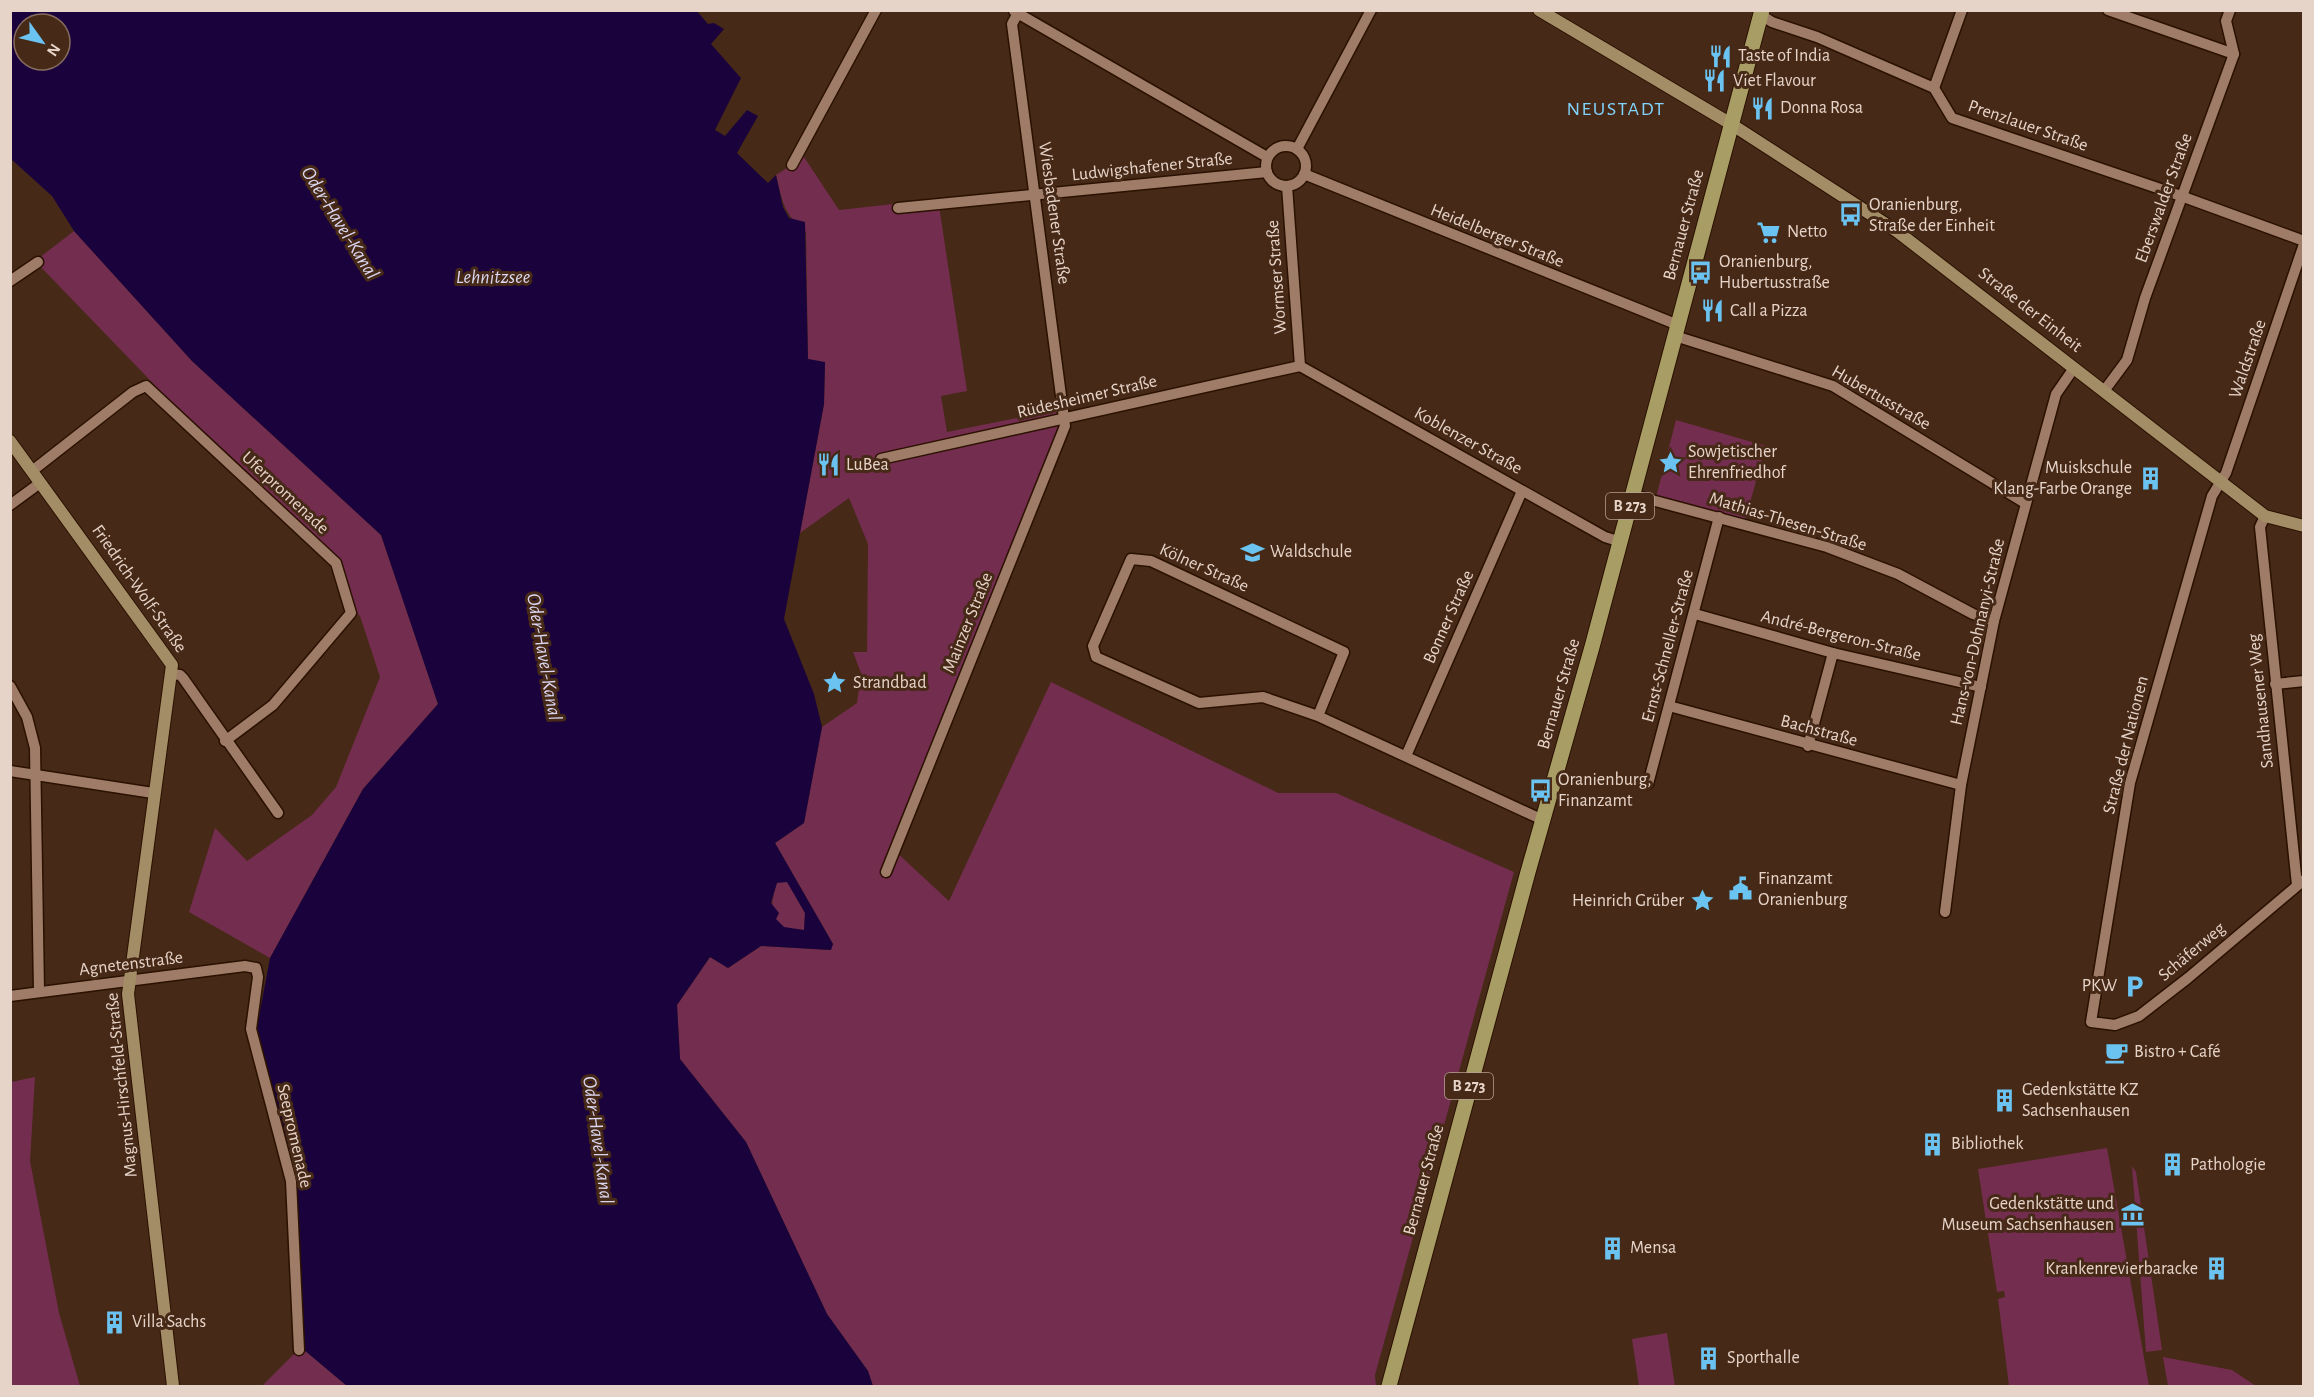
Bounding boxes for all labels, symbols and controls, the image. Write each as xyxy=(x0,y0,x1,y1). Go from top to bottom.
north arrow xyxy=(12,12,72,72)
text: N xyxy=(44,41,63,59)
restaurant icon: Taste of India xyxy=(1707,43,1733,69)
place label: Taste of India xyxy=(1738,47,1830,65)
restaurant icon: Viet Flavour xyxy=(1702,68,1728,94)
place label: Viet Flavour xyxy=(1733,72,1816,90)
restaurant icon: Donna Rosa xyxy=(1749,95,1775,121)
street label: Prenzlauer Straße xyxy=(1966,97,2090,155)
district label: NEUSTADT xyxy=(1566,99,1666,119)
place label: Donna Rosa xyxy=(1780,99,1863,117)
street label: Eberswalder Straße xyxy=(2132,131,2196,265)
street label: Wiesbadener Straße xyxy=(1035,141,1073,285)
street label: Ludwigshafener Straße xyxy=(1071,150,1233,184)
water label: Oder-Havel-Kanal xyxy=(297,163,383,283)
street label: Bernauer Straße xyxy=(1661,168,1707,282)
place label: Oranienburg, Straße der Einheit xyxy=(1869,196,1995,235)
street label: Heidelberger Straße xyxy=(1428,201,1566,271)
bus stop icon: Oranienburg, Straße der Einheit xyxy=(1838,202,1864,228)
street label: Wormser Straße xyxy=(1264,219,1290,335)
supermarket icon: Netto xyxy=(1756,219,1782,245)
place label: Netto xyxy=(1787,223,1827,241)
place label: Oranienburg, Hubertusstraße xyxy=(1719,253,1830,292)
bus stop icon: Oranienburg, Hubertusstraße xyxy=(1688,259,1714,285)
street label: Straße der Einheit xyxy=(1975,264,2085,356)
water label: Lehnitzsee xyxy=(456,267,531,287)
restaurant icon: Call a Pizza xyxy=(1699,298,1725,324)
place label: Call a Pizza xyxy=(1730,302,1808,320)
street label: Waldstraße xyxy=(2226,317,2270,401)
street label: Hubertusstraße xyxy=(1828,362,1934,434)
street label: Rüdesheimer Straße xyxy=(1015,372,1159,422)
street label: Koblenzer Straße xyxy=(1411,404,1525,478)
place label: Sowjetischer Ehrenfriedhof xyxy=(1688,443,1787,482)
street label: Uferpromenade xyxy=(238,448,332,538)
place icon: Sowjetischer Ehrenfriedhof xyxy=(1657,449,1683,475)
restaurant icon: LuBea xyxy=(815,452,841,478)
place label: LuBea xyxy=(846,456,889,474)
place label: Muiskschule Klang-Farbe Orange xyxy=(1993,459,2132,498)
building icon: Muiskschule Klang-Farbe Orange xyxy=(2137,465,2163,491)
street label: Mathias-Thesen-Straße xyxy=(1707,489,1869,555)
road number: B 273 xyxy=(1606,493,1654,519)
street label: Friedrich-Wolf-Straße xyxy=(88,522,190,656)
street label: Hans-von-Dohnanyi-Straße xyxy=(1948,537,2008,727)
school or university icon: Waldschule xyxy=(1239,539,1265,565)
street label: Kölner Straße xyxy=(1157,540,1251,596)
place label: Waldschule xyxy=(1270,543,1352,561)
street label: Bonner Straße xyxy=(1420,568,1478,666)
street label: Ernst-Schneller-Straße xyxy=(1639,568,1697,724)
street label: Mainzer Straße xyxy=(940,570,996,676)
water label: Oder-Havel-Kanal xyxy=(523,592,565,722)
street label: André-Bergeron-Straße xyxy=(1759,607,1923,665)
street label: Sandhausener Weg xyxy=(2245,633,2277,769)
street label: Bernauer Straße xyxy=(1535,637,1583,751)
place icon: Strandbad xyxy=(822,670,848,696)
place label: Strandbad xyxy=(853,674,927,692)
street label: Straße der Nationen xyxy=(2100,674,2152,816)
street label: Bachstraße xyxy=(1779,712,1859,750)
place label: Oranienburg, Finanzamt xyxy=(1558,771,1651,810)
bus stop icon: Oranienburg, Finanzamt xyxy=(1527,777,1553,803)
place label: Finanzamt Oranienburg xyxy=(1758,870,1847,909)
public building icon: Finanzamt Oranienburg xyxy=(1727,876,1753,902)
place icon: Heinrich Grüber xyxy=(1689,888,1715,914)
place label: Heinrich Grüber xyxy=(1572,892,1684,910)
street label: Schäferweg xyxy=(2155,919,2229,985)
street label: Agnetenstraße xyxy=(78,949,184,979)
parking icon: PKW xyxy=(2122,973,2148,999)
place label: PKW xyxy=(2082,977,2117,995)
street label: Magnus-Hirschfeld-Straße xyxy=(103,992,141,1178)
cafe icon: Bistro + Café xyxy=(2103,1039,2129,1065)
place label: Bistro + Café xyxy=(2134,1043,2221,1061)
road number: B 273 xyxy=(1445,1073,1493,1099)
water label: Oder-Havel-Kanal xyxy=(579,1075,617,1205)
place label: Gedenkstätte KZ Sachsenhausen xyxy=(2022,1081,2138,1120)
street label: Seepromenade xyxy=(273,1082,315,1190)
building icon: Gedenkstätte KZ Sachsenhausen xyxy=(1991,1087,2017,1113)
street label: Bernauer Straße xyxy=(1401,1123,1447,1237)
building icon: Bibliothek xyxy=(1920,1131,1946,1157)
place label: Bibliothek xyxy=(1951,1135,2024,1153)
building icon: Pathologie xyxy=(2159,1152,2185,1178)
place label: Pathologie xyxy=(2190,1156,2266,1174)
place label: Gedenkstätte und Museum Sachsenhausen xyxy=(1942,1195,2114,1234)
museum icon: Gedenkstätte und Museum Sachsenhausen xyxy=(2119,1201,2145,1227)
building icon: Mensa xyxy=(1599,1235,1625,1261)
place label: Mensa xyxy=(1630,1239,1676,1257)
building icon: Krankenrevierbaracke xyxy=(2203,1256,2229,1282)
place label: Krankenrevierbaracke xyxy=(2045,1260,2198,1278)
building icon: Villa Sachs xyxy=(101,1309,127,1335)
place label: Villa Sachs xyxy=(132,1313,206,1331)
building icon: Sporthalle xyxy=(1696,1345,1722,1371)
place label: Sporthalle xyxy=(1727,1349,1800,1367)

